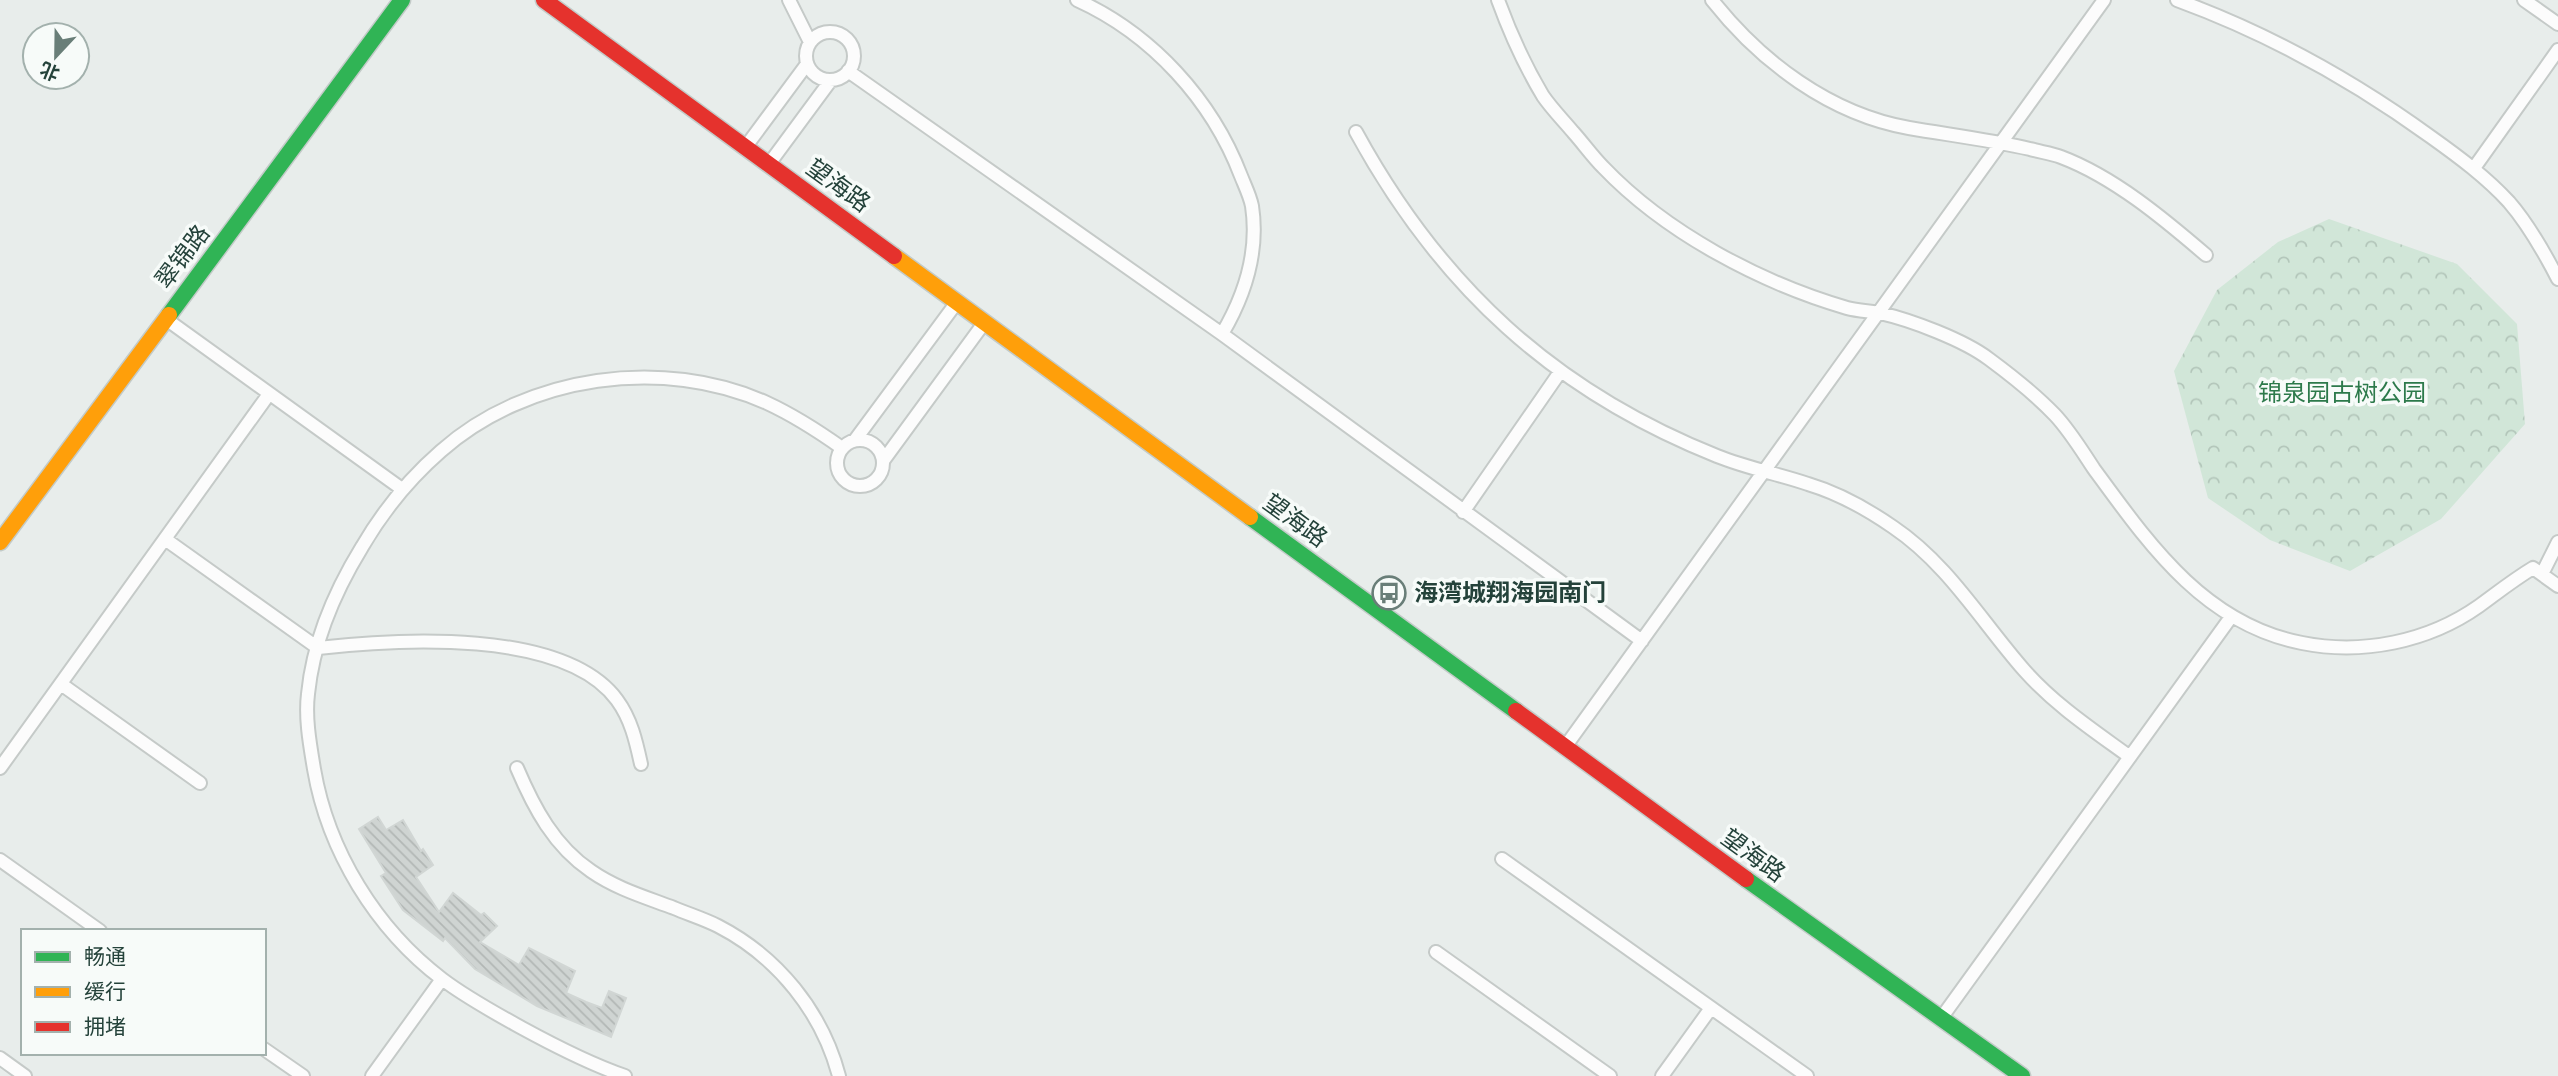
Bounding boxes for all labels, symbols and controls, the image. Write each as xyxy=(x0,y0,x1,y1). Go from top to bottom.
north arrow xyxy=(21,21,91,91)
text: 北 xyxy=(37,57,63,85)
street label: 望海路 xyxy=(800,153,876,219)
street label: 翠锦路 xyxy=(150,220,216,294)
park label: 锦泉园古树公园 xyxy=(2258,379,2426,408)
street label: 望海路 xyxy=(1257,488,1333,554)
bus stop icon: 海湾城翔海园南门 xyxy=(1370,574,1408,612)
place label: 海湾城翔海园南门 xyxy=(1414,579,1606,608)
street label: 望海路 xyxy=(1715,823,1791,889)
legend xyxy=(21,929,266,1055)
text: 畅通 xyxy=(84,945,126,970)
text: 缓行 xyxy=(84,980,126,1005)
text: 拥堵 xyxy=(84,1015,126,1040)

